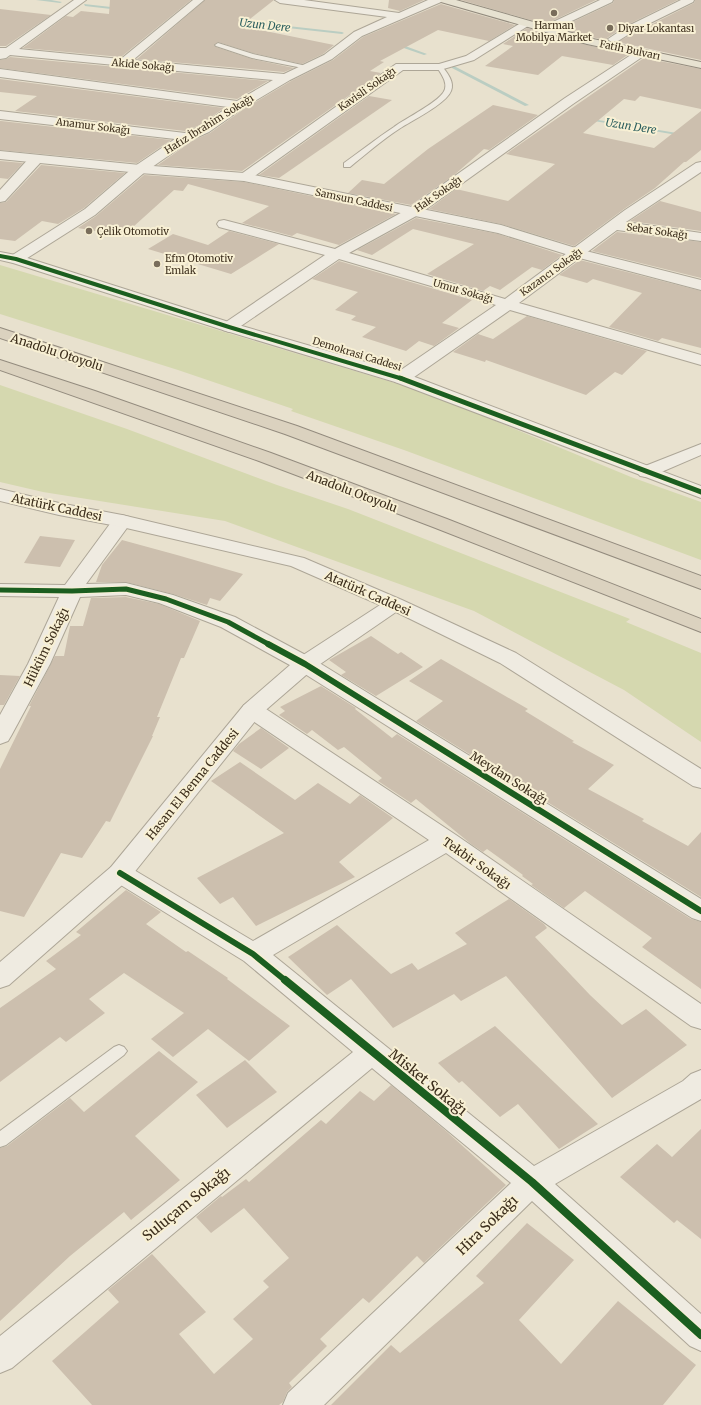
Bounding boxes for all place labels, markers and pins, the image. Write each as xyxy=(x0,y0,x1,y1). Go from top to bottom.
marker: Harman Mobilya Market xyxy=(549,8,559,18)
place label: Harman Mobilya Market xyxy=(516,19,592,44)
place label: Diyar Lokantası xyxy=(618,22,694,35)
marker: Diyar Lokantası xyxy=(605,23,615,33)
place label: Çelik Otomotiv xyxy=(97,225,169,238)
marker: Çelik Otomotiv xyxy=(84,226,94,236)
place label: Efm Otomotiv Emlak xyxy=(165,252,233,277)
marker: Efm Otomotiv Emlak xyxy=(152,259,162,269)

